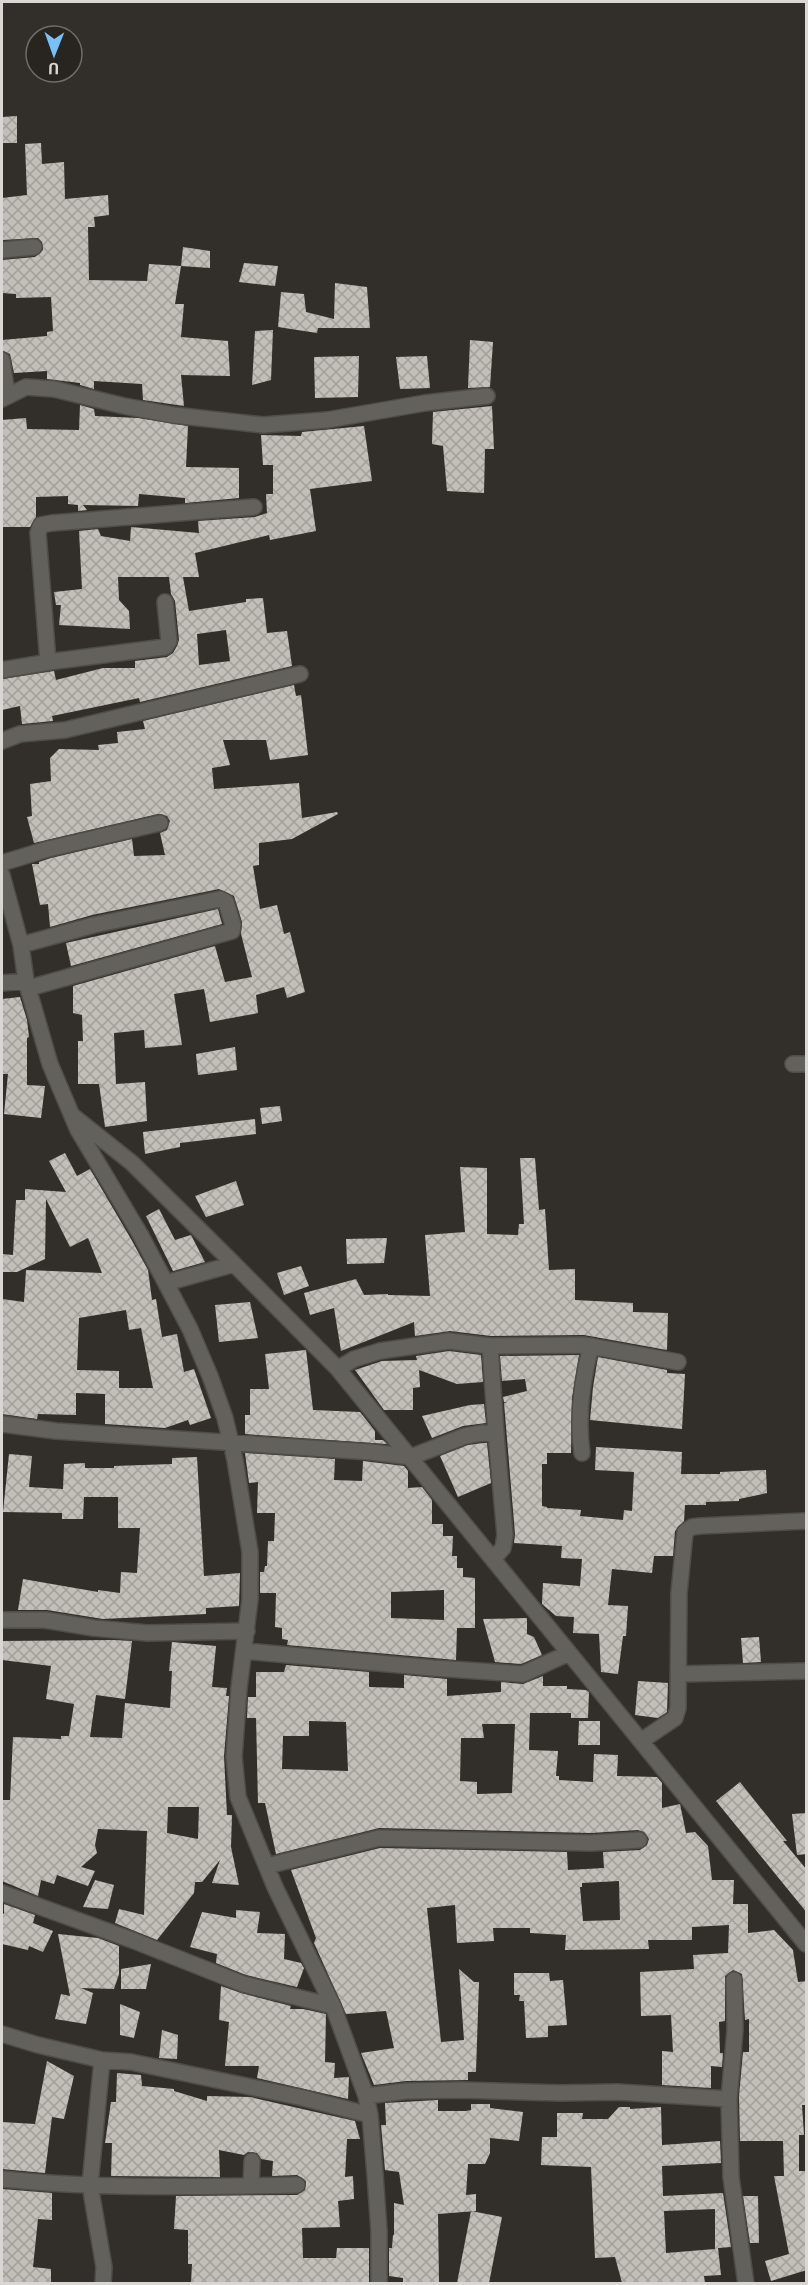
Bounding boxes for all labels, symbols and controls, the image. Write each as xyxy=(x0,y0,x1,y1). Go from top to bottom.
north arrow xyxy=(24,24,84,84)
text: U xyxy=(48,59,59,78)

